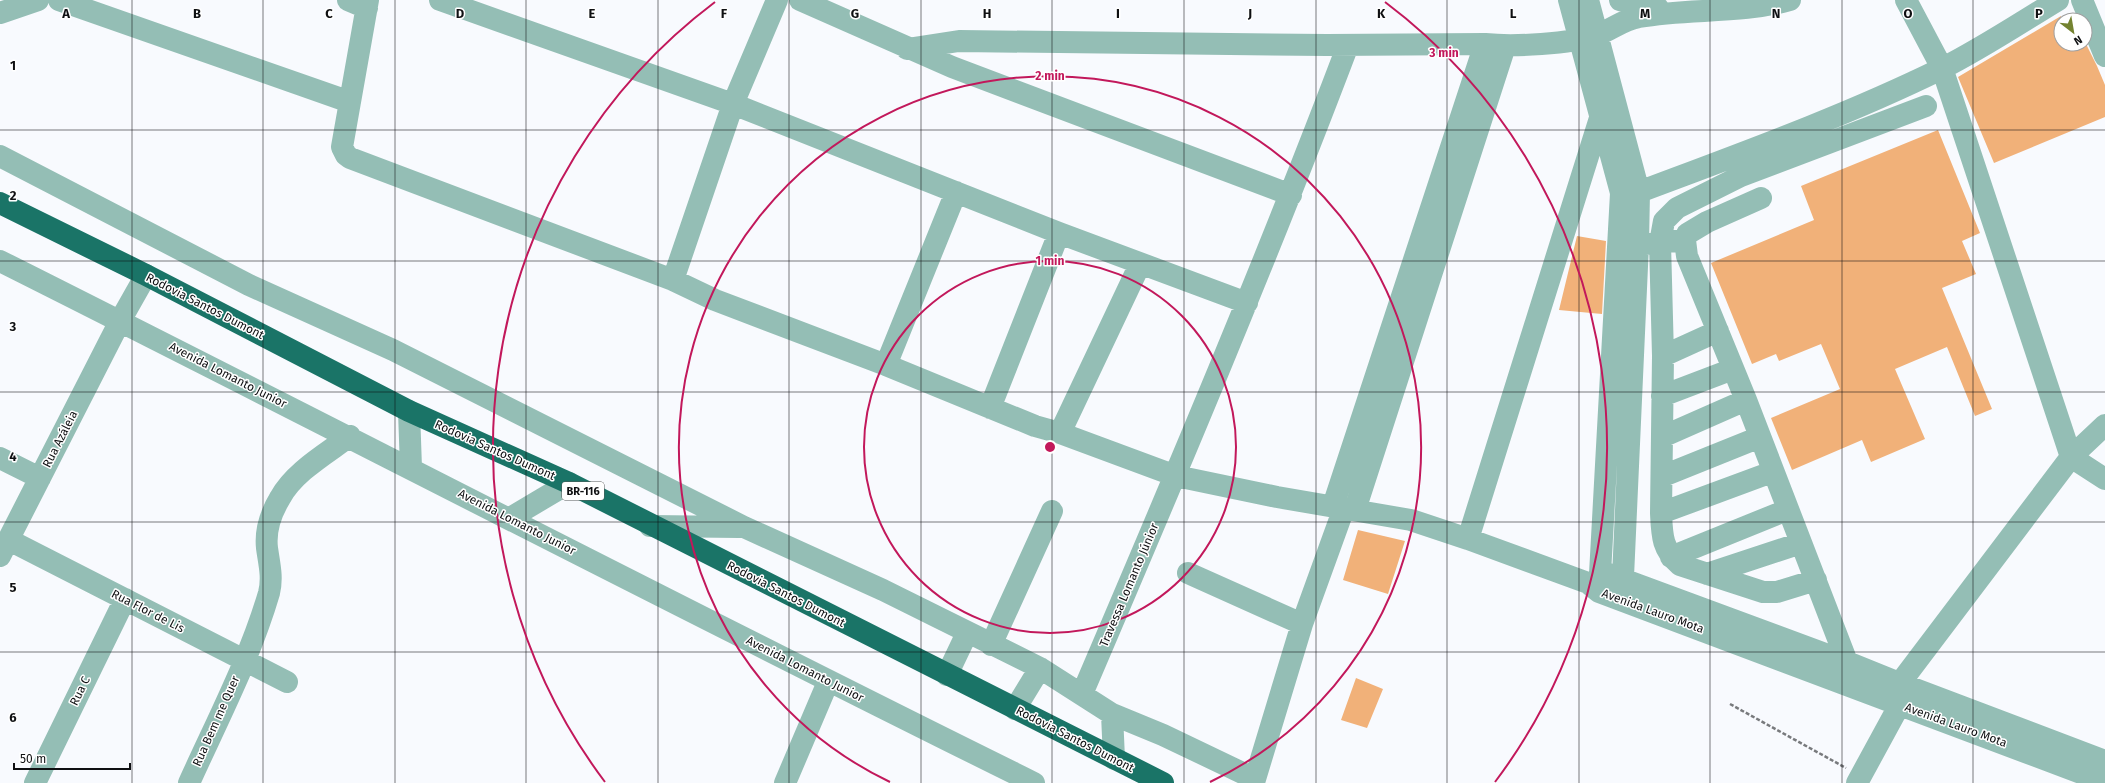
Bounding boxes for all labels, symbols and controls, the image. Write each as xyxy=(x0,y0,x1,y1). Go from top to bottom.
text: A xyxy=(61,6,70,21)
text: B xyxy=(193,6,201,21)
text: C xyxy=(325,6,333,21)
text: D xyxy=(456,6,465,21)
text: E xyxy=(589,6,596,21)
text: F xyxy=(721,6,728,21)
text: G xyxy=(851,6,859,21)
text: H xyxy=(983,6,991,21)
text: I xyxy=(1116,6,1120,21)
text: J xyxy=(1247,6,1252,21)
text: K xyxy=(1377,6,1386,21)
text: L xyxy=(1510,6,1517,21)
text: M xyxy=(1640,6,1650,21)
text: N xyxy=(1772,6,1780,21)
text: O xyxy=(1904,6,1913,21)
text: P xyxy=(2035,6,2043,21)
north arrow xyxy=(2053,12,2093,52)
text: N xyxy=(2071,33,2084,48)
text: 3 min xyxy=(1428,46,1459,60)
text: 1 xyxy=(10,58,16,73)
text: 2 min xyxy=(1035,69,1065,83)
text: 2 xyxy=(10,188,17,203)
text: 1 min xyxy=(1036,254,1064,268)
street label: Rodovia Santos Dumont xyxy=(144,270,267,342)
text: 3 xyxy=(9,319,17,334)
street label: Avenida Lomanto Junior xyxy=(167,339,289,411)
street label: Rua Azáleia xyxy=(40,408,80,470)
street label: Rodovia Santos Dumont xyxy=(432,417,558,483)
centre of rings xyxy=(1043,440,1057,454)
text: 4 xyxy=(9,449,17,464)
road number: BR-116 xyxy=(562,482,604,500)
street label: Avenida Lomanto Junior xyxy=(456,486,578,558)
street label: Travessa Lomanto Júnior xyxy=(1097,521,1162,649)
street label: Rodovia Santos Dumont xyxy=(725,558,848,630)
text: 5 xyxy=(10,580,17,595)
street label: Avenida Lauro Mota xyxy=(1600,586,1706,636)
street label: Rua Flor de Lis xyxy=(109,587,187,636)
street label: Avenida Lomanto Junior xyxy=(744,633,866,705)
street label: Rua Bem me Quer xyxy=(190,673,242,768)
street label: Rua C xyxy=(67,674,93,708)
street label: Avenida Lauro Mota xyxy=(1903,700,2009,750)
street label: Rodovia Santos Dumont xyxy=(1014,703,1137,775)
text: 6 xyxy=(9,710,17,725)
scale bar xyxy=(14,745,130,771)
text: 50 m xyxy=(20,752,46,766)

